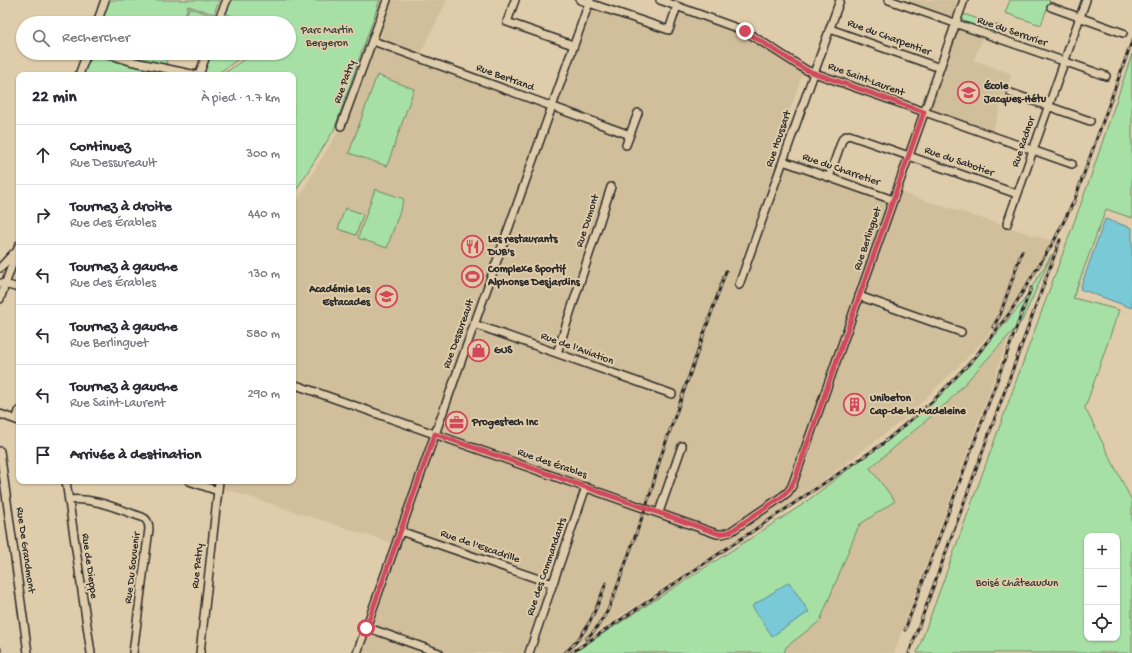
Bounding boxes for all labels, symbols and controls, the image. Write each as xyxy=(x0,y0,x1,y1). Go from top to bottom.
street label: Rue du Serrurier xyxy=(976,14,1050,50)
search box xyxy=(16,16,296,60)
street label: Rue du Charpentier xyxy=(846,17,933,59)
route end xyxy=(736,22,754,40)
park label: Parc Martin Bergeron xyxy=(300,25,354,50)
icon: search xyxy=(30,27,52,49)
text: Rechercher xyxy=(62,29,130,47)
street label: Rue Patry xyxy=(332,58,359,105)
street label: Rue Saint-Laurent xyxy=(826,61,907,100)
street label: Rue Bertrand xyxy=(474,62,537,95)
place label: École Jacques-Hétu xyxy=(983,79,1047,107)
school or university icon: École Jacques-Hétu xyxy=(955,80,981,106)
text: 22 min xyxy=(32,88,77,108)
text: À pied · 1.7 km xyxy=(201,91,280,106)
street label: Rue Houssart xyxy=(764,108,795,169)
street label: Rue Radnor xyxy=(1010,114,1039,169)
text: Continuez xyxy=(70,138,131,156)
icon: ahead xyxy=(32,144,54,166)
street label: Rue du Sabotier xyxy=(923,145,996,180)
text: 300 m xyxy=(246,147,280,162)
street label: Rue du Charretier xyxy=(801,151,882,189)
text: Rue Dessureault xyxy=(70,156,156,171)
street label: Rue Dumont xyxy=(574,192,603,249)
text: Tournez à droite xyxy=(70,198,172,216)
icon: right xyxy=(32,204,54,226)
street label: Rue Berlinguet xyxy=(852,204,885,272)
text: 440 m xyxy=(248,207,280,222)
text: Rue des Érables xyxy=(70,216,156,231)
restaurant icon: Les restaurants DUB's xyxy=(460,233,486,259)
place label: Les restaurants DUB's xyxy=(487,233,558,259)
text: Tournez à gauche xyxy=(70,258,178,276)
sports icon: Complexe Sportif Alphonse Desjardins xyxy=(460,263,486,289)
place label: Complexe Sportif Alphonse Desjardins xyxy=(487,263,581,289)
icon: left xyxy=(32,264,54,286)
text: 130 m xyxy=(248,267,280,282)
text: Rue des Érables xyxy=(70,276,156,291)
place label: Académie Les Estacades xyxy=(308,283,371,309)
school or university icon: Académie Les Estacades xyxy=(373,283,399,309)
street label: Rue Dessureault xyxy=(441,296,478,370)
text: Tournez à gauche xyxy=(70,318,178,336)
icon: left xyxy=(32,324,54,346)
text: 580 m xyxy=(246,327,280,342)
street label: Rue de l'Aviation xyxy=(539,330,616,368)
text: Rue Berlinguet xyxy=(70,336,148,351)
shop icon: GUS xyxy=(466,338,492,364)
place label: GUS xyxy=(494,345,513,357)
text: Tournez à gauche xyxy=(70,378,178,396)
icon: left xyxy=(32,384,54,406)
text: 290 m xyxy=(247,387,280,402)
building icon: Unibeton Cap-de-la-Madeleine xyxy=(841,392,867,418)
place label: Unibeton Cap-de-la-Madeleine xyxy=(869,392,967,418)
text: Rue Saint-Laurent xyxy=(70,396,165,411)
office icon: Progestech Inc xyxy=(443,410,469,436)
place label: Progestech Inc xyxy=(471,416,539,430)
icon: arrive xyxy=(32,444,54,466)
text: Arrivée à destination xyxy=(70,446,201,464)
street label: Rue des Érables xyxy=(516,446,590,482)
street label: Rue De Grandmont xyxy=(13,506,37,595)
street label: Rue des Commandants xyxy=(525,515,570,618)
street label: Rue de l'Escadrille xyxy=(439,528,522,566)
street label: Rue Du Souvenir xyxy=(123,530,143,605)
street label: Rue de Dieppe xyxy=(78,533,100,600)
map controls xyxy=(1084,533,1120,641)
button: + xyxy=(1084,533,1120,569)
street label: Rue Patry xyxy=(190,542,206,589)
button: − xyxy=(1084,569,1120,605)
park label: Boisé Châteaudun xyxy=(975,578,1059,590)
button: locate xyxy=(1084,605,1120,641)
route start xyxy=(357,619,375,637)

